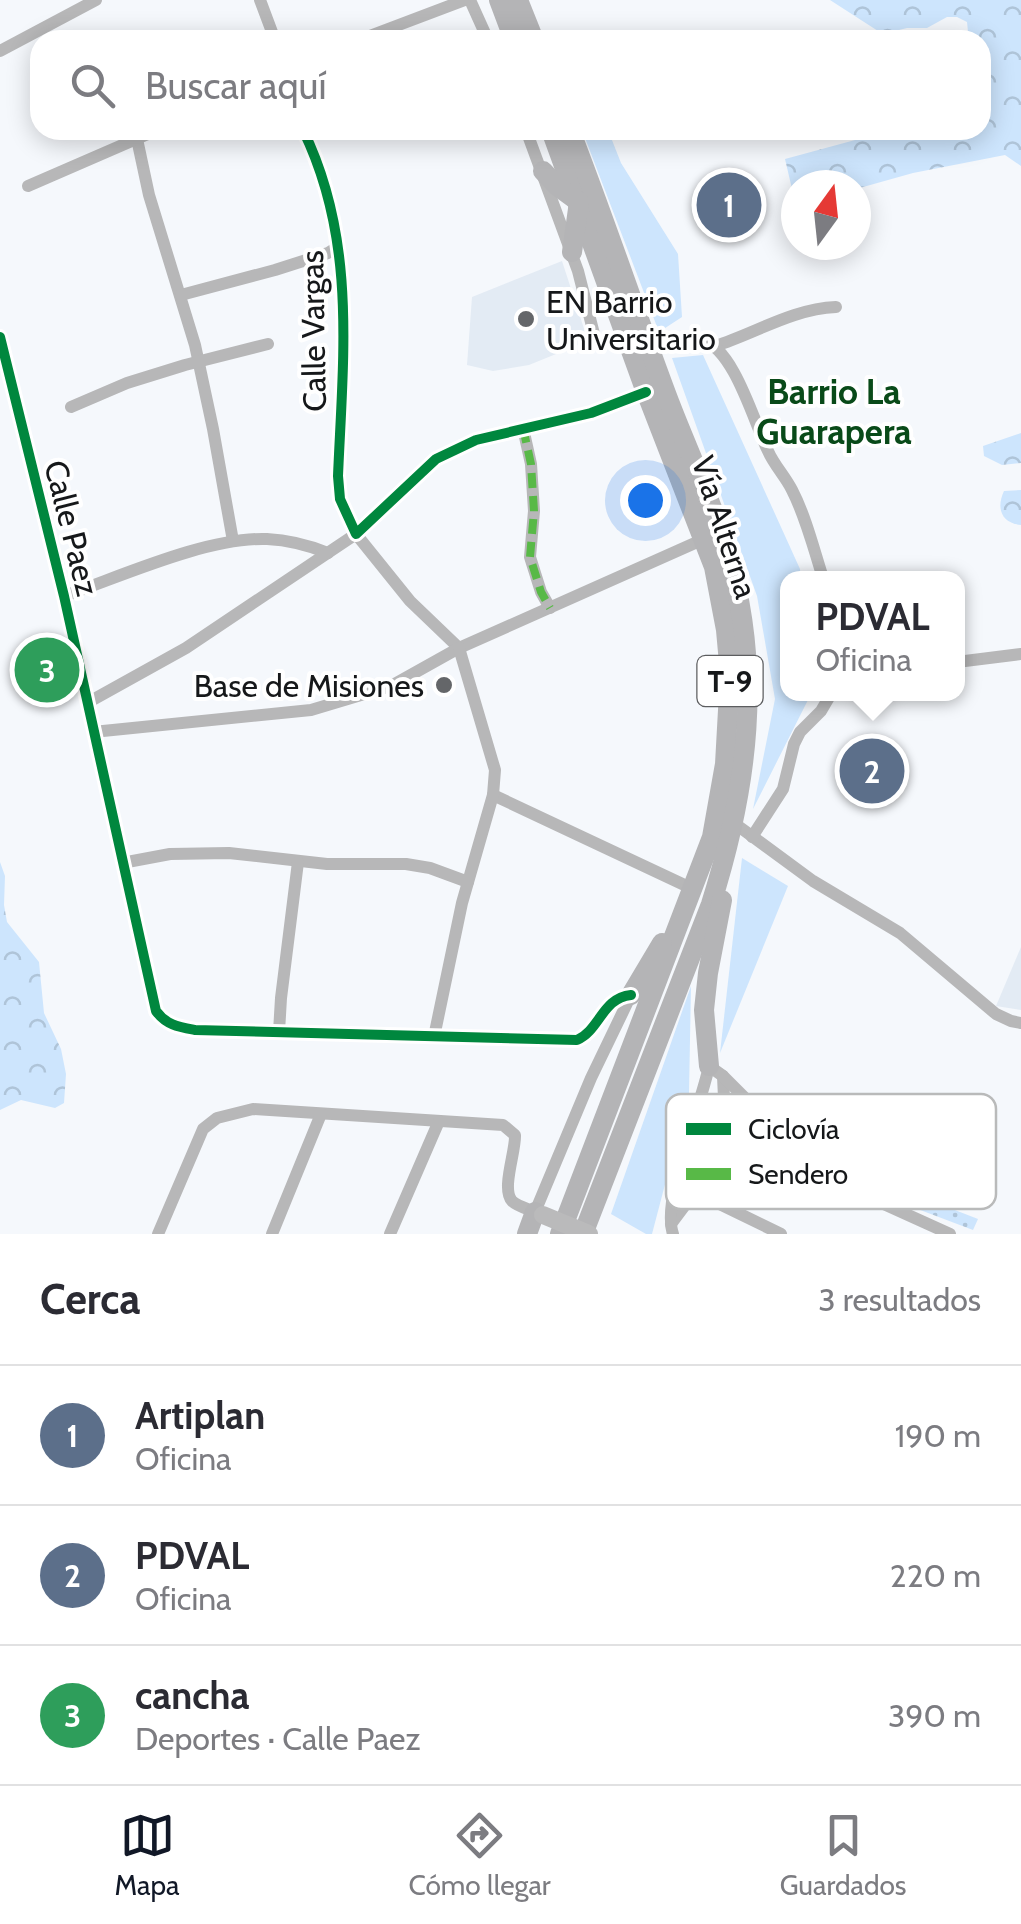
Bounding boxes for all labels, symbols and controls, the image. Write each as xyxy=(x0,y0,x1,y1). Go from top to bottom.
search box xyxy=(30,30,991,140)
icon: search xyxy=(65,58,120,113)
text: Buscar aquí xyxy=(145,62,327,109)
pin: 1 xyxy=(696,168,762,242)
north arrow xyxy=(781,170,871,260)
street label: Calle Vargas xyxy=(292,250,334,412)
place label: EN Barrio Universitario xyxy=(546,282,716,358)
marker: EN Barrio Universitario xyxy=(515,308,537,330)
district label: Barrio La Guarapera xyxy=(756,370,912,453)
street label: Vía Alterna xyxy=(684,451,767,604)
street label: Calle Paez xyxy=(36,456,108,600)
your location xyxy=(620,475,671,526)
popup xyxy=(780,571,965,701)
text: PDVAL xyxy=(815,593,930,640)
pin: 3 xyxy=(15,632,80,708)
text: Oficina xyxy=(815,640,912,679)
road number: T-9 xyxy=(698,656,762,706)
place label: Base de Misiones xyxy=(194,666,424,705)
marker: Base de Misiones xyxy=(433,674,455,696)
pin: 2 xyxy=(840,734,904,808)
legend xyxy=(666,1094,996,1209)
text: Ciclovía xyxy=(748,1112,840,1146)
text: Sendero xyxy=(748,1157,848,1191)
text: Cerca xyxy=(40,1273,140,1325)
text: 3 resultados xyxy=(818,1280,981,1319)
text: Artiplan xyxy=(135,1392,265,1439)
text: 1 xyxy=(67,1416,78,1455)
text: 190 m xyxy=(895,1416,981,1455)
text: Oficina xyxy=(135,1439,231,1478)
text: PDVAL xyxy=(135,1532,249,1579)
text: 2 xyxy=(64,1556,81,1595)
text: 220 m xyxy=(890,1556,981,1595)
text: Oficina xyxy=(135,1579,231,1618)
text: cancha xyxy=(135,1672,249,1719)
text: 3 xyxy=(64,1696,81,1735)
text: 390 m xyxy=(888,1696,981,1735)
text: Deportes · Calle Paez xyxy=(135,1719,421,1758)
tab: Mapa xyxy=(115,1808,180,1902)
tab: Cómo llegar xyxy=(409,1808,551,1902)
tab: Guardados xyxy=(780,1808,906,1902)

